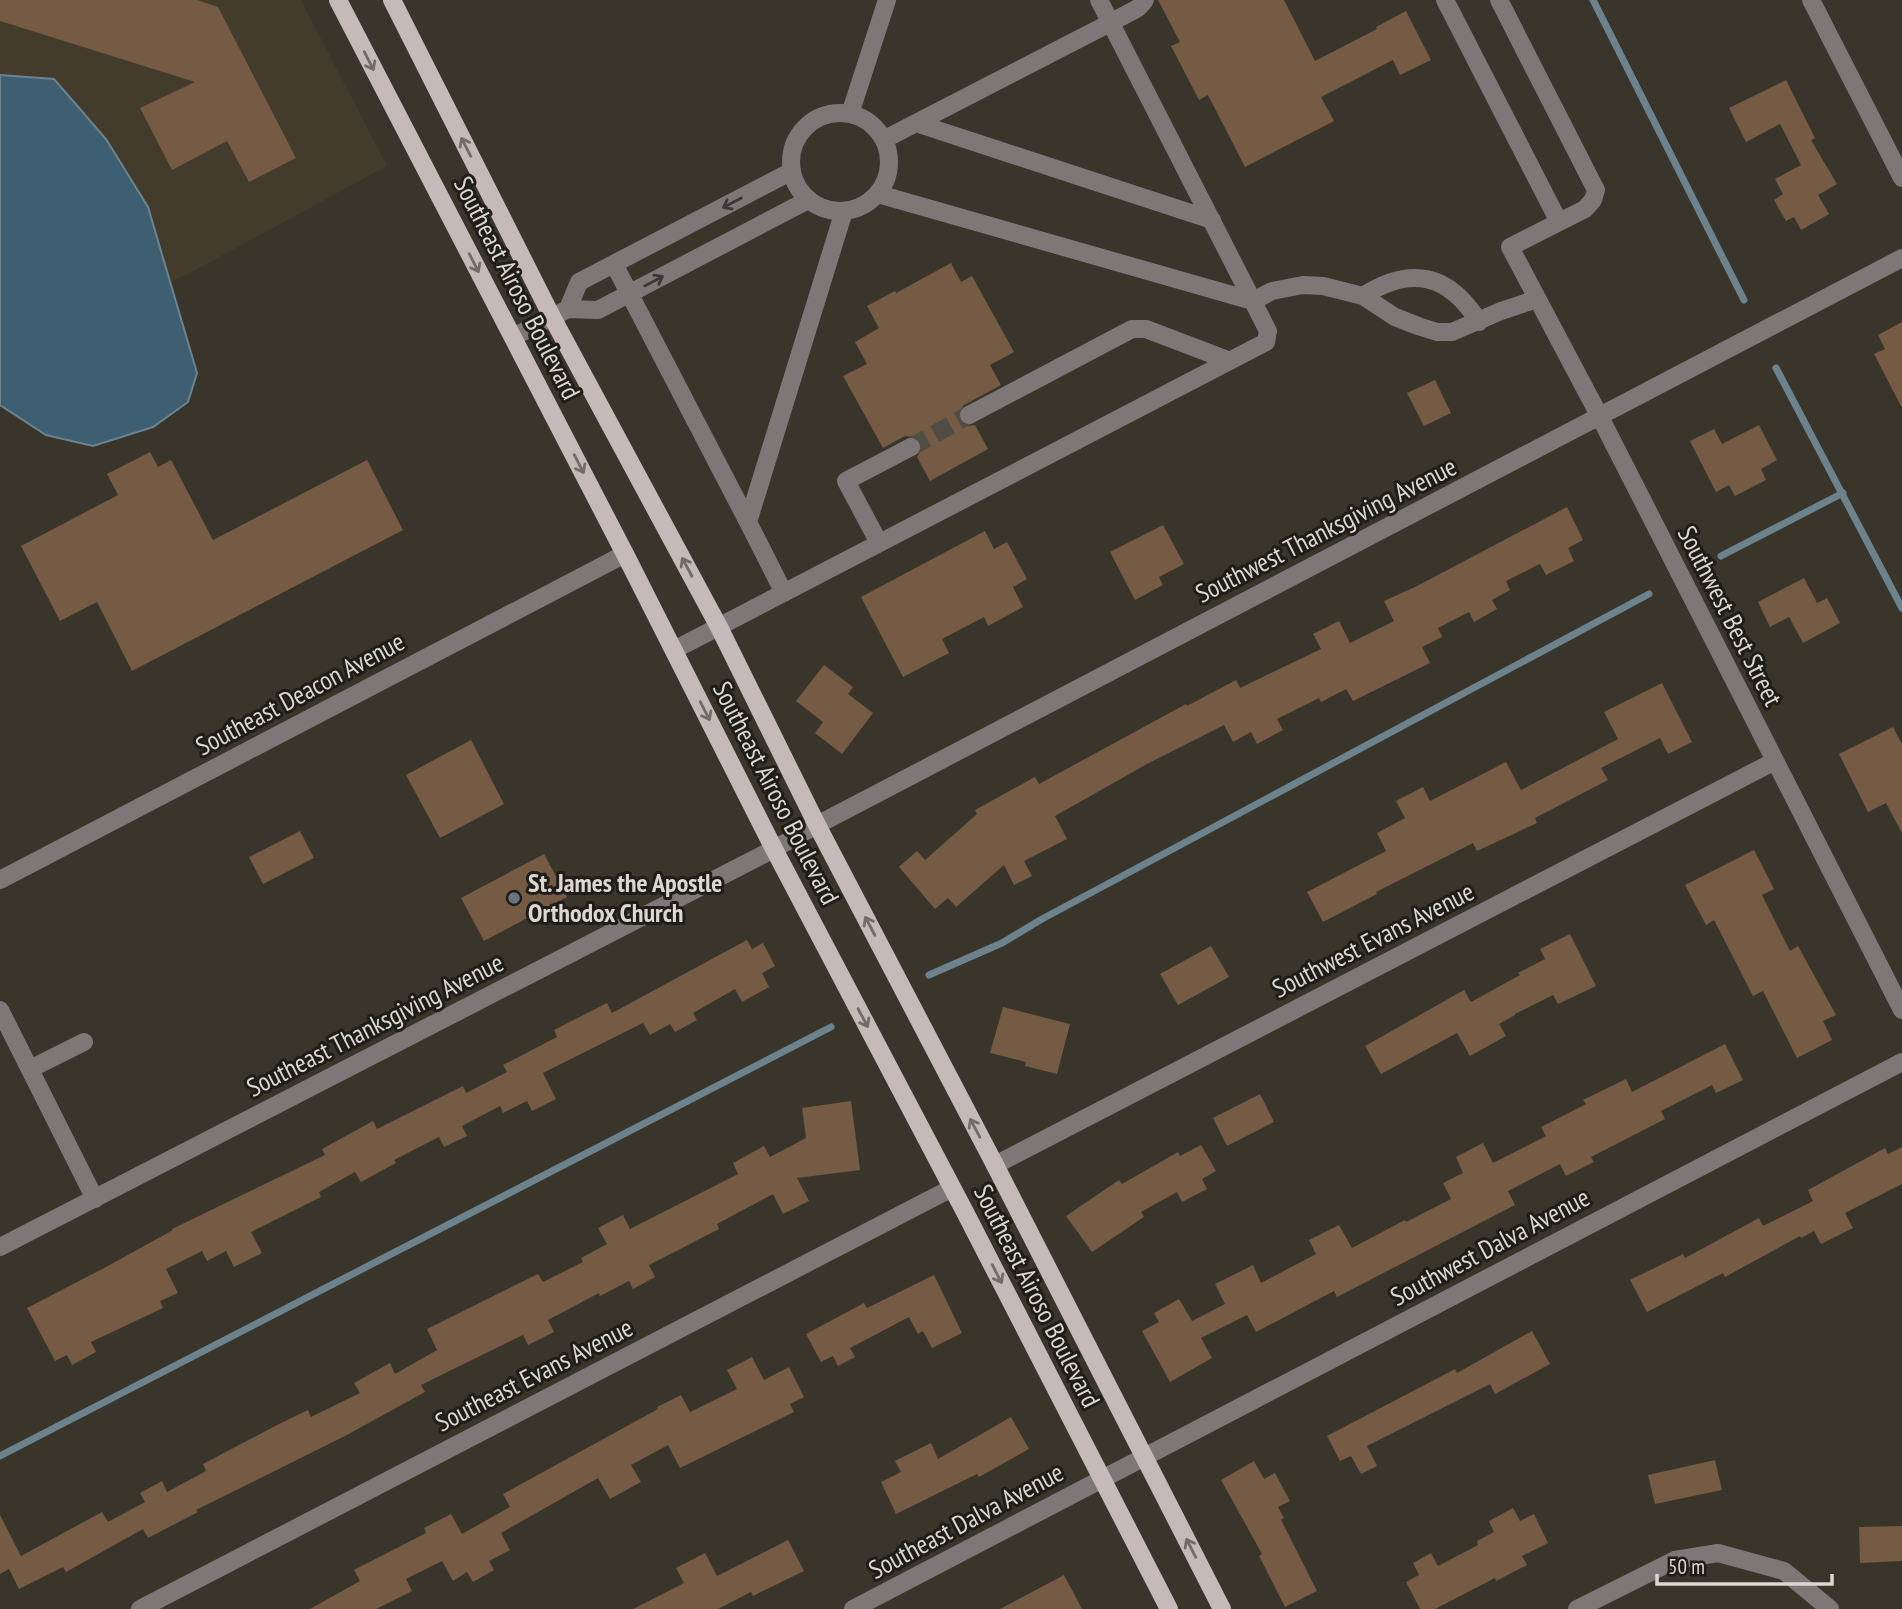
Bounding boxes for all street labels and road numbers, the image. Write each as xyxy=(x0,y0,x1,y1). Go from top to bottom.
street label: Southeast Airoso Boulevard xyxy=(447,171,588,405)
street label: Southwest Thanksgiving Avenue xyxy=(1190,449,1462,610)
street label: Southwest Best Street xyxy=(1671,520,1790,711)
street label: Southeast Deacon Avenue xyxy=(190,625,410,763)
street label: Southeast Airoso Boulevard xyxy=(706,676,847,910)
street label: Southwest Evans Avenue xyxy=(1266,874,1479,1005)
street label: Southeast Thanksgiving Avenue xyxy=(241,945,509,1104)
street label: Southeast Airoso Boulevard xyxy=(967,1179,1108,1413)
street label: Southwest Dalva Avenue xyxy=(1385,1180,1595,1313)
street label: Southeast Evans Avenue xyxy=(430,1311,638,1439)
street label: Southeast Dalva Avenue xyxy=(863,1455,1069,1586)

